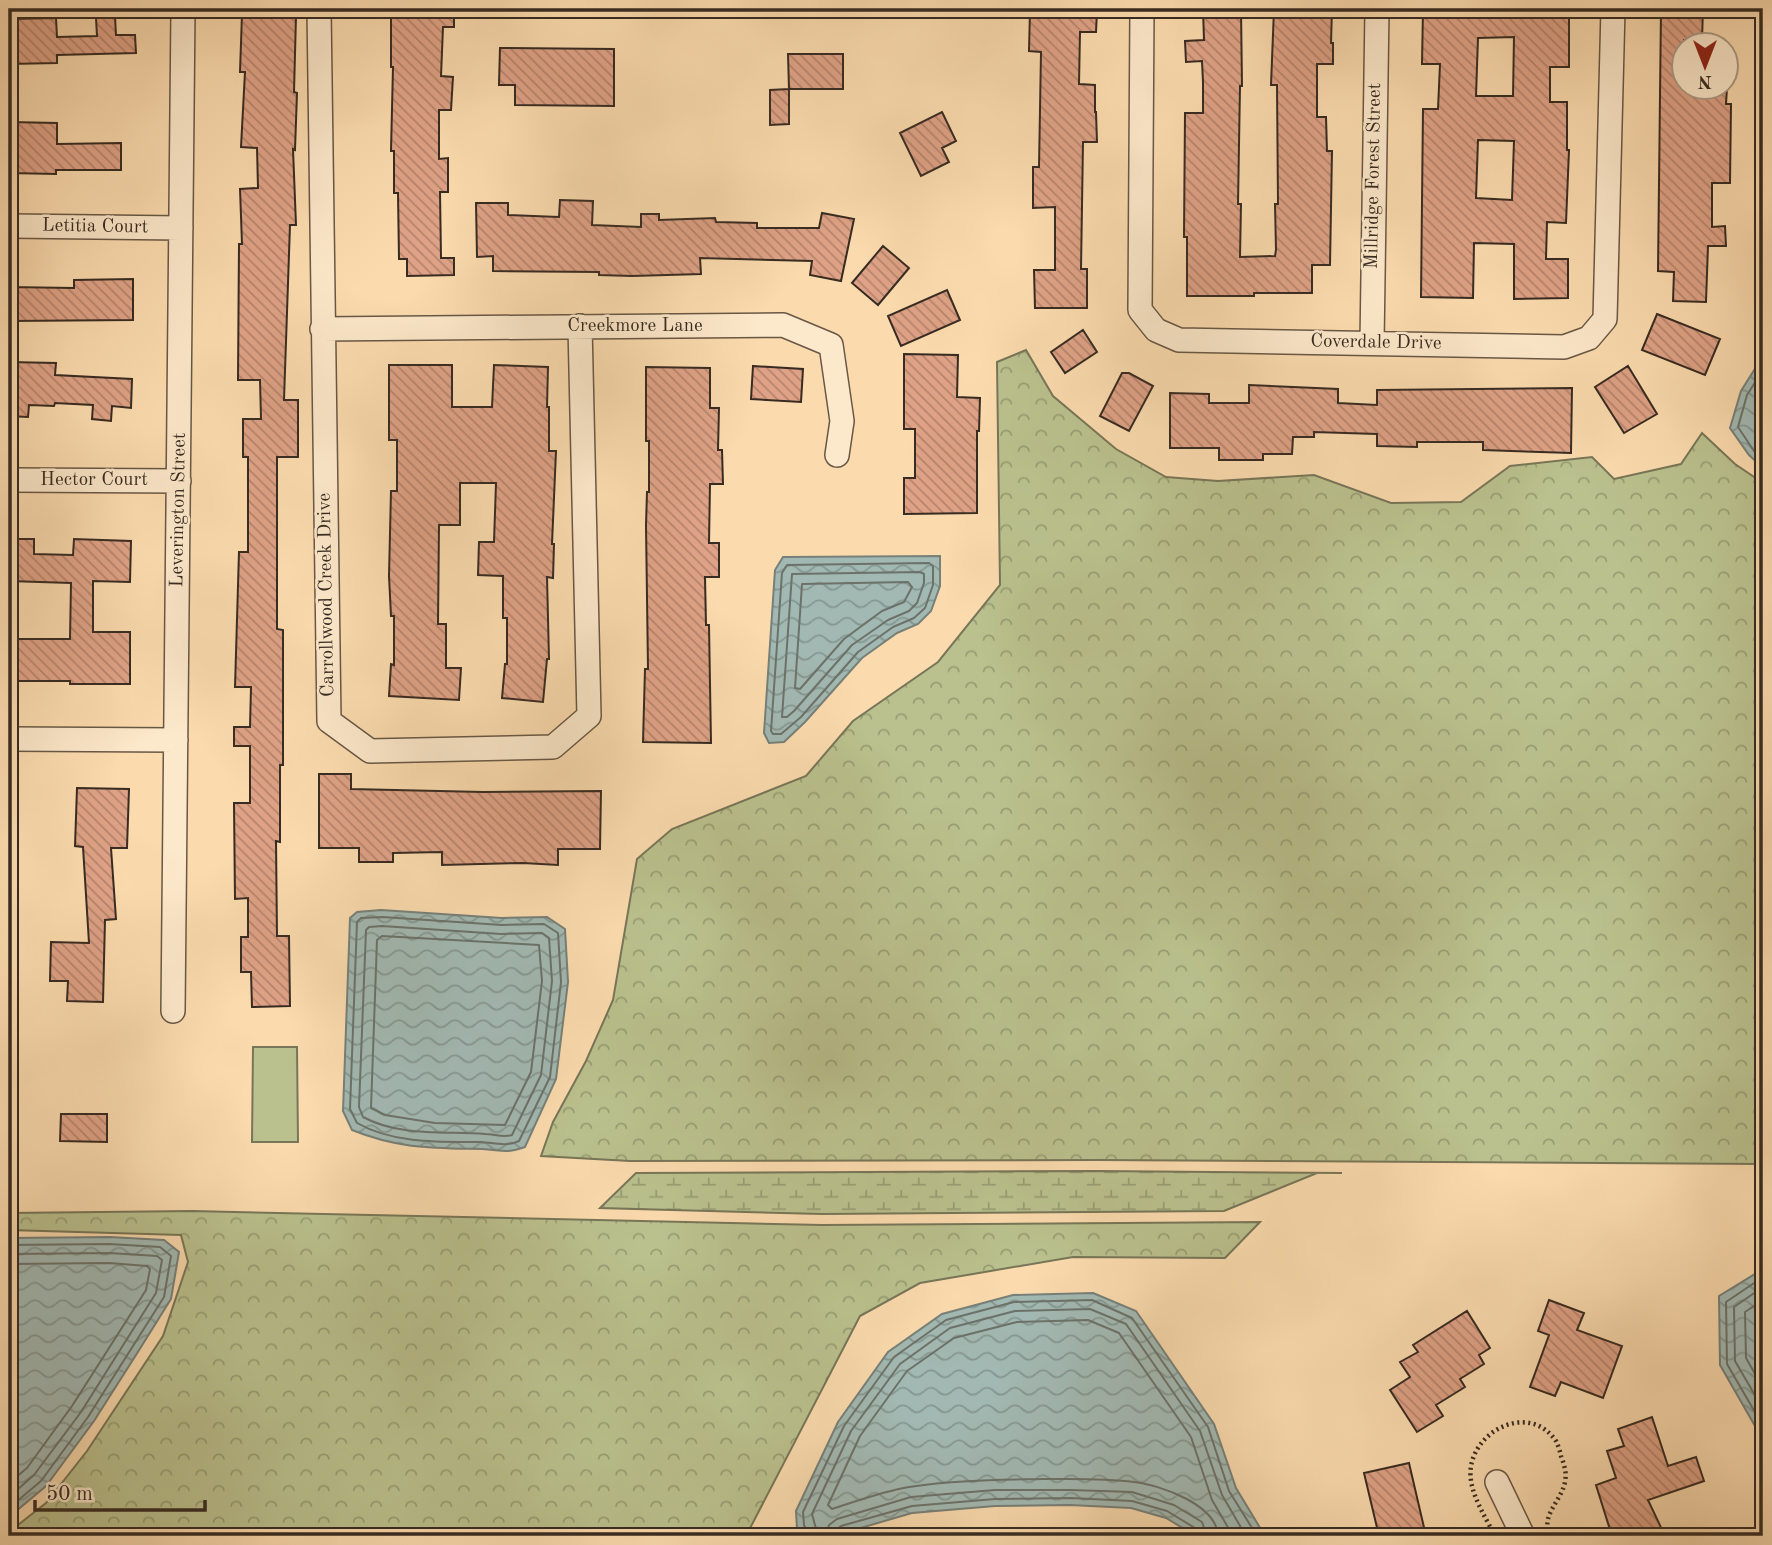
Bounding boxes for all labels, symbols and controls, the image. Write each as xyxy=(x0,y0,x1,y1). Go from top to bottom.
north arrow xyxy=(1670,32,1740,102)
text: N xyxy=(1697,71,1712,90)
street label: Millridge Forest Street xyxy=(1363,83,1385,269)
street label: Letitia Court xyxy=(42,217,148,237)
street label: Creekmore Lane xyxy=(567,317,703,336)
street label: Coverdale Drive xyxy=(1310,332,1442,354)
street label: Leverington Street xyxy=(168,432,190,588)
street label: Hector Court xyxy=(40,471,148,490)
street label: Carrollwood Creek Drive xyxy=(316,493,338,697)
scale bar xyxy=(35,1468,205,1512)
text: 50 m xyxy=(46,1484,93,1505)

